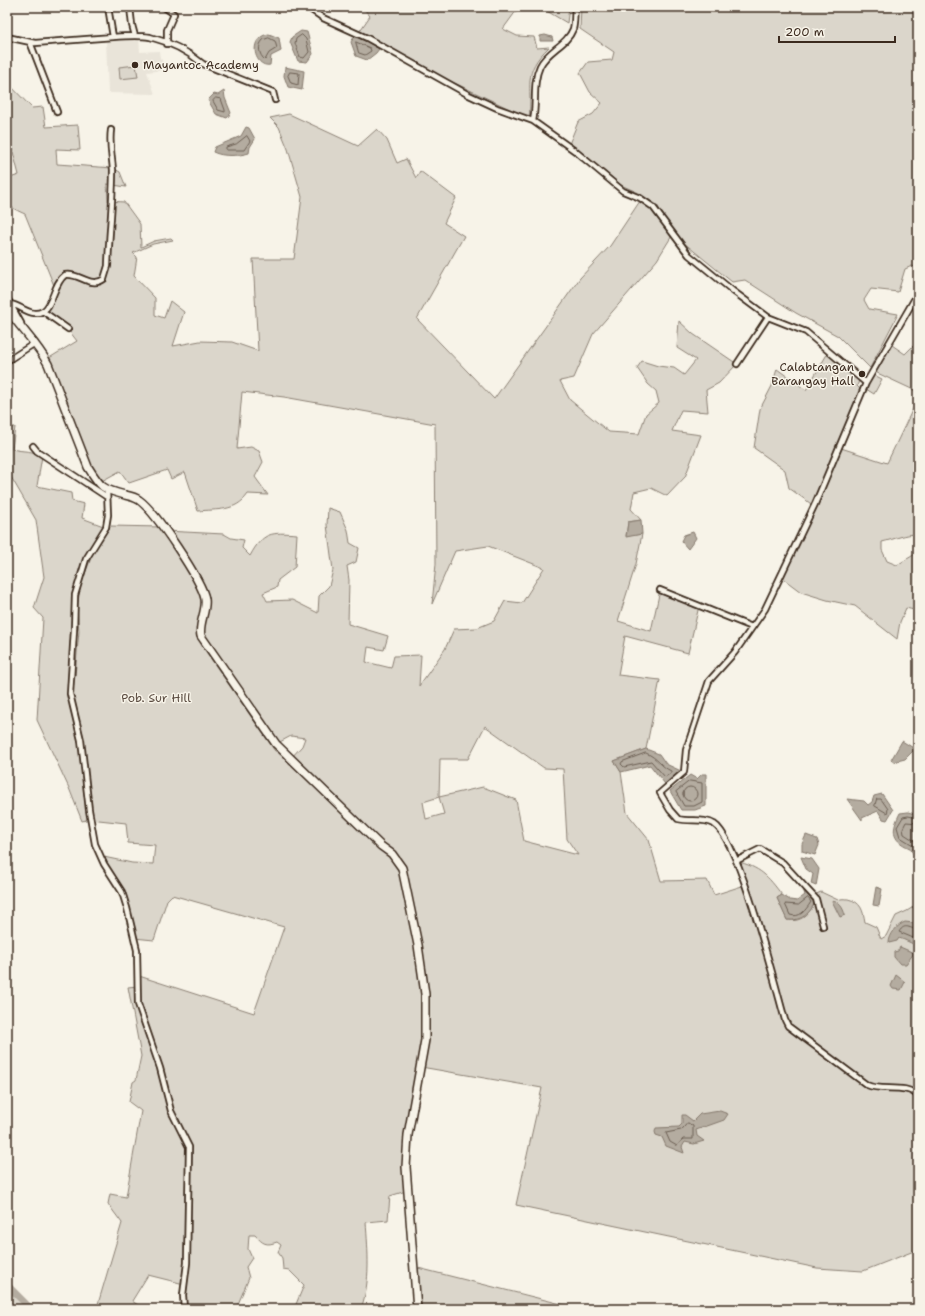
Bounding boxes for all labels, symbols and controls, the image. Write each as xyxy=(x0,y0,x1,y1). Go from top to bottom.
scale bar xyxy=(779,18,895,44)
text: 200 m xyxy=(785,24,824,40)
place label: Mayantoc Academy xyxy=(143,57,259,73)
marker: Mayantoc Academy xyxy=(130,60,140,70)
place label: Calabtangan Barangay Hall xyxy=(771,359,854,389)
marker: Calabtangan Barangay Hall xyxy=(857,369,867,379)
park label: Pob. Sur Hill xyxy=(121,690,191,706)

